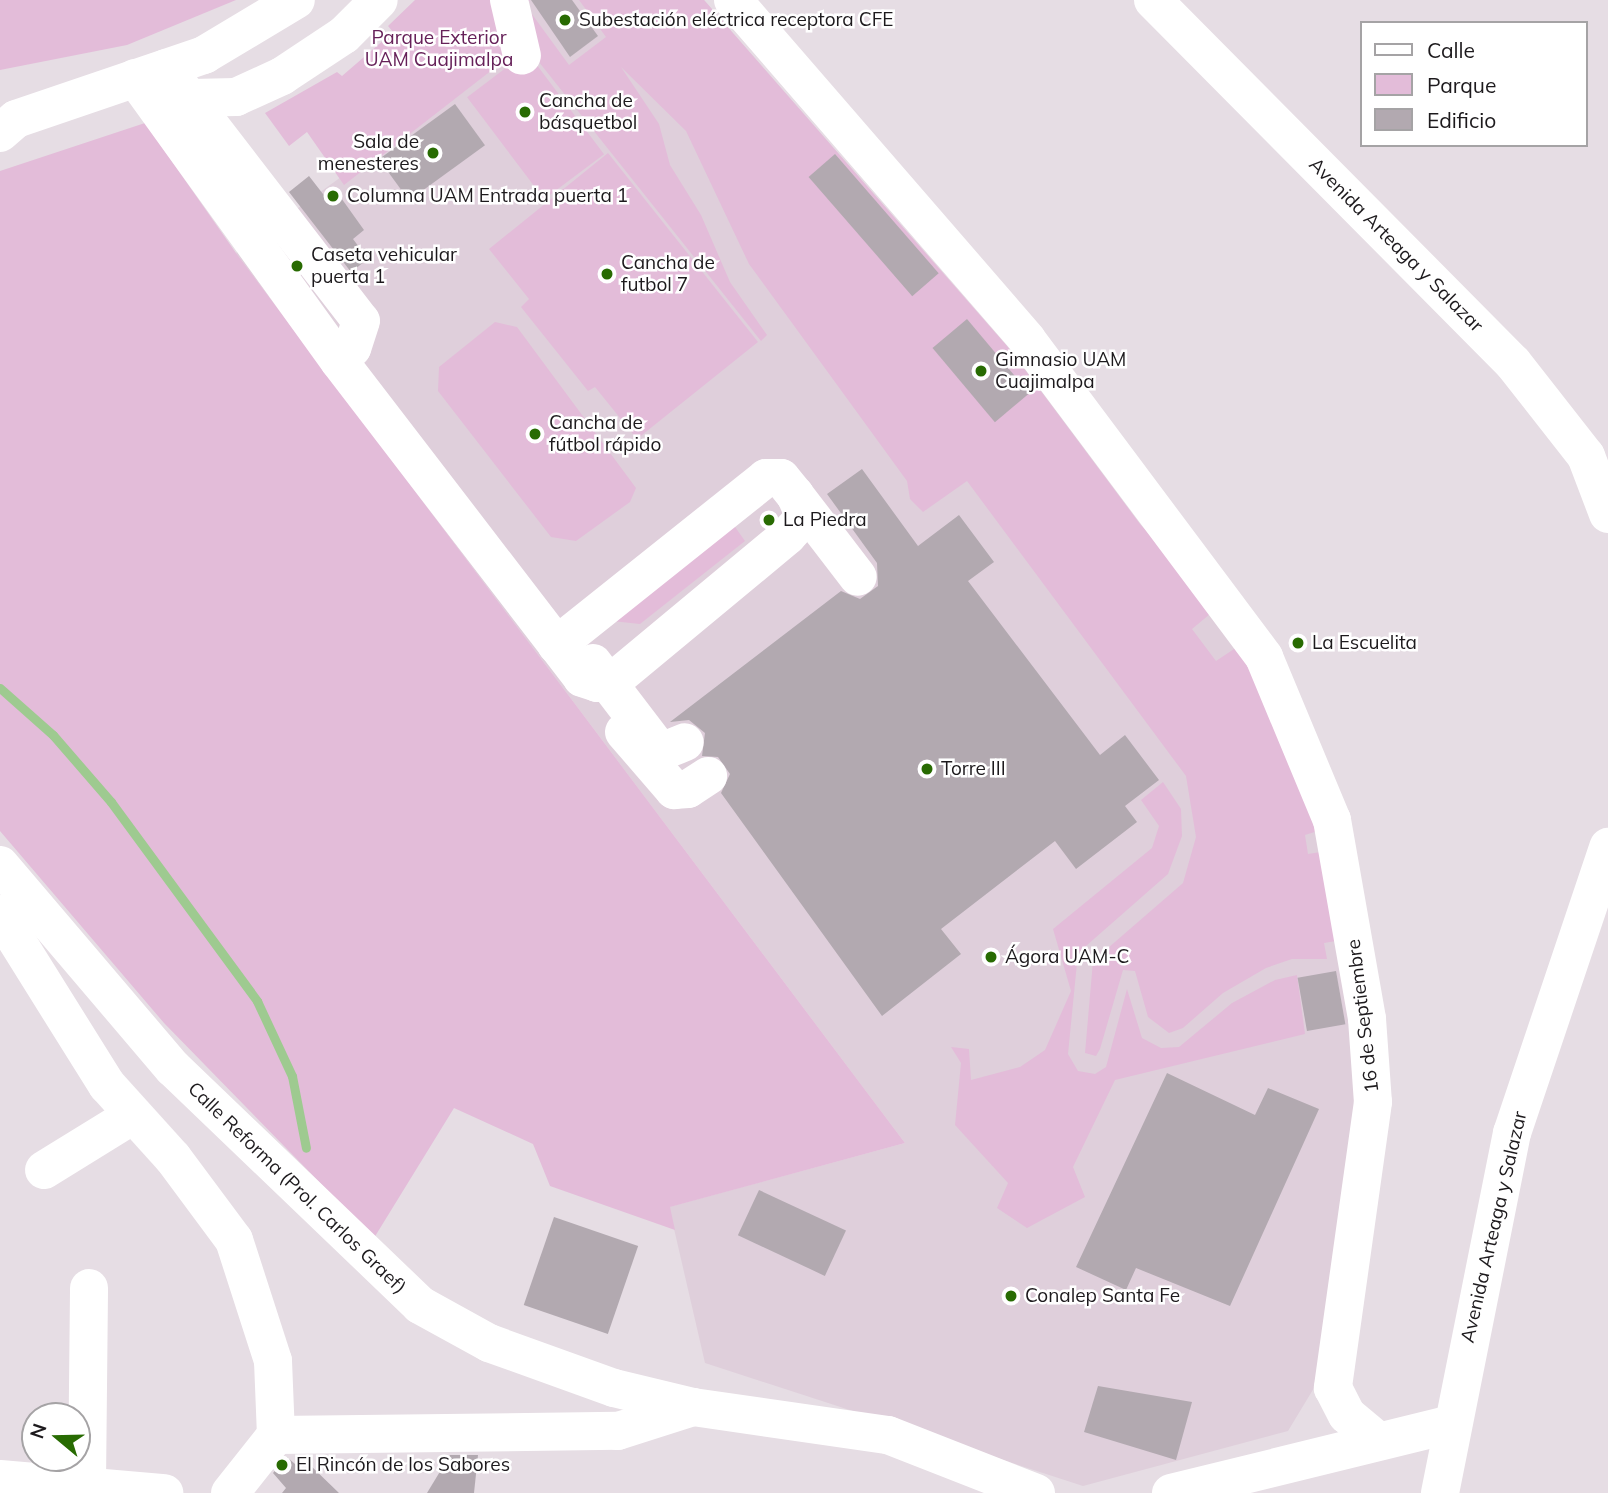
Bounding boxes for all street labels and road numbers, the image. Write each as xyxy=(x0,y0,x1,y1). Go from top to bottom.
street label: Avenida Arteaga y Salazar xyxy=(1304,153,1488,337)
street label: 16 de Septiembre xyxy=(1342,938,1384,1094)
street label: Calle Reforma (Prol. Carlos Graef) xyxy=(183,1077,411,1299)
street label: Avenida Arteaga y Salazar xyxy=(1456,1109,1532,1345)

